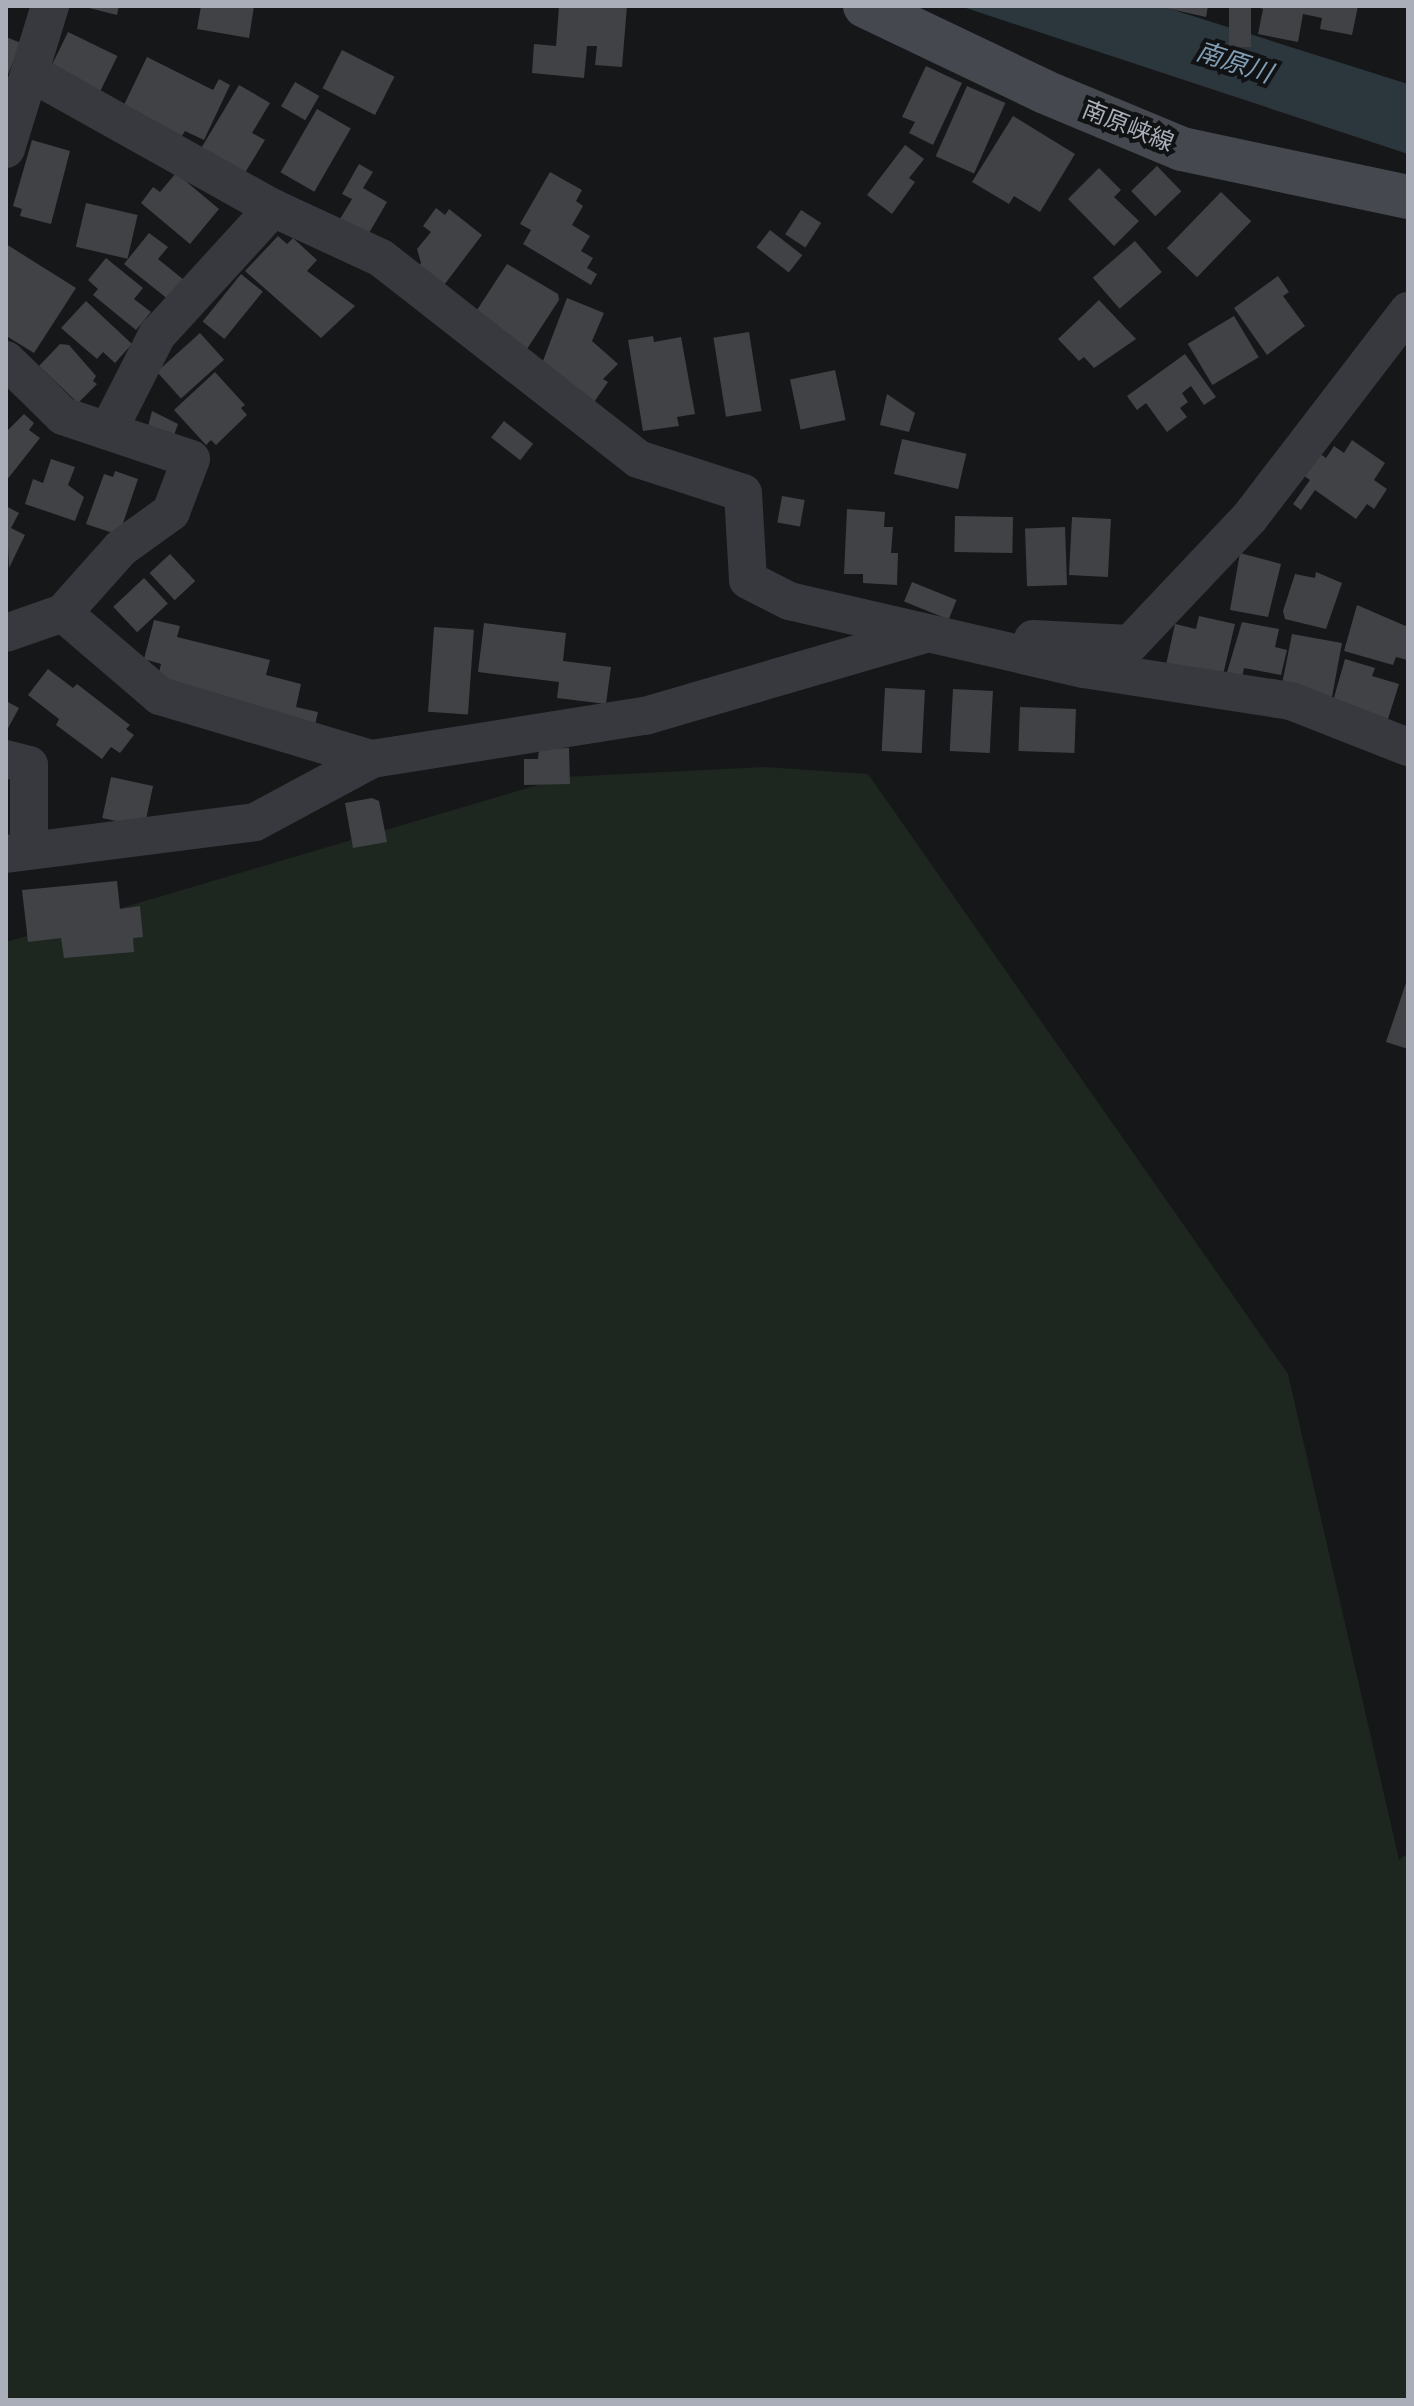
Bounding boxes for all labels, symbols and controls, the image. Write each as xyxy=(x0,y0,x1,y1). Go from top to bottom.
water label: 南原川 xyxy=(1192,36,1276,90)
street label: 南原峡線 xyxy=(1078,95,1178,157)

